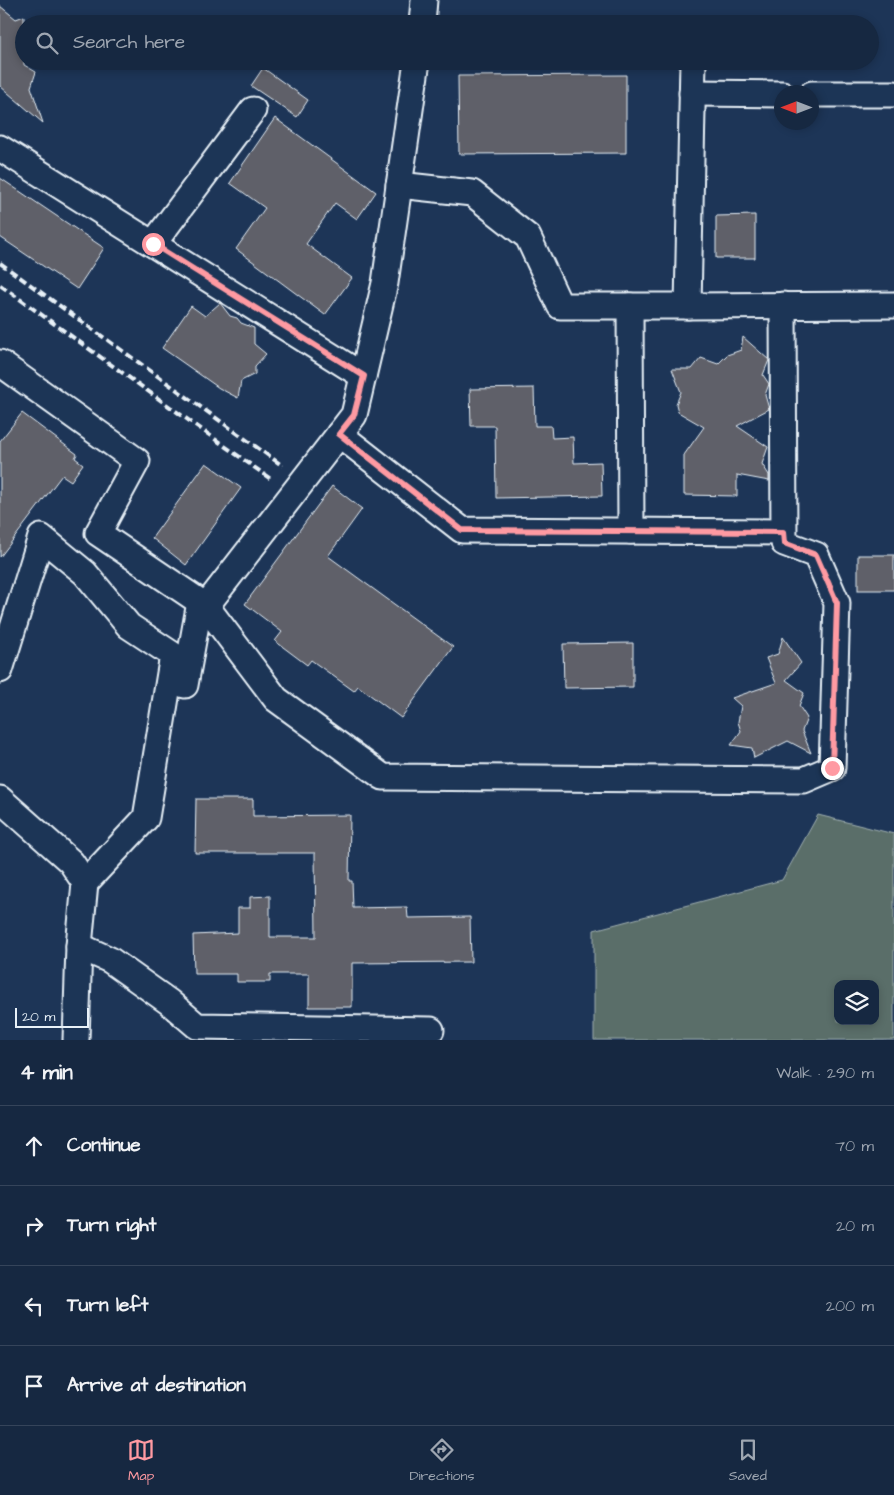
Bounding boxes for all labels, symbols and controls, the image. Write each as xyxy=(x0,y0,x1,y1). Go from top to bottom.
search box xyxy=(15,15,879,70)
icon: search xyxy=(33,29,61,57)
text: Search here xyxy=(73,29,185,56)
north arrow xyxy=(774,85,819,130)
route start xyxy=(142,233,165,256)
route end xyxy=(821,757,844,780)
map controls xyxy=(834,980,879,1025)
button: layers xyxy=(834,980,879,1025)
scale bar xyxy=(15,1005,89,1028)
text: 20 m xyxy=(22,1007,55,1027)
text: 4 min xyxy=(20,1058,73,1087)
text: Walk · 290 m xyxy=(776,1062,874,1084)
icon: ahead xyxy=(20,1132,48,1160)
text: Continue xyxy=(67,1132,141,1159)
text: 70 m xyxy=(835,1135,874,1157)
icon: right xyxy=(20,1212,48,1240)
text: Turn right xyxy=(67,1212,156,1239)
text: 20 m xyxy=(836,1215,874,1237)
icon: left xyxy=(20,1292,48,1320)
text: Turn left xyxy=(67,1292,148,1319)
text: 200 m xyxy=(826,1295,874,1317)
icon: arrive xyxy=(20,1372,48,1400)
text: Arrive at destination xyxy=(67,1372,246,1399)
tab: Map xyxy=(127,1436,155,1486)
tab: Directions xyxy=(409,1436,474,1486)
tab: Saved xyxy=(729,1436,767,1486)

